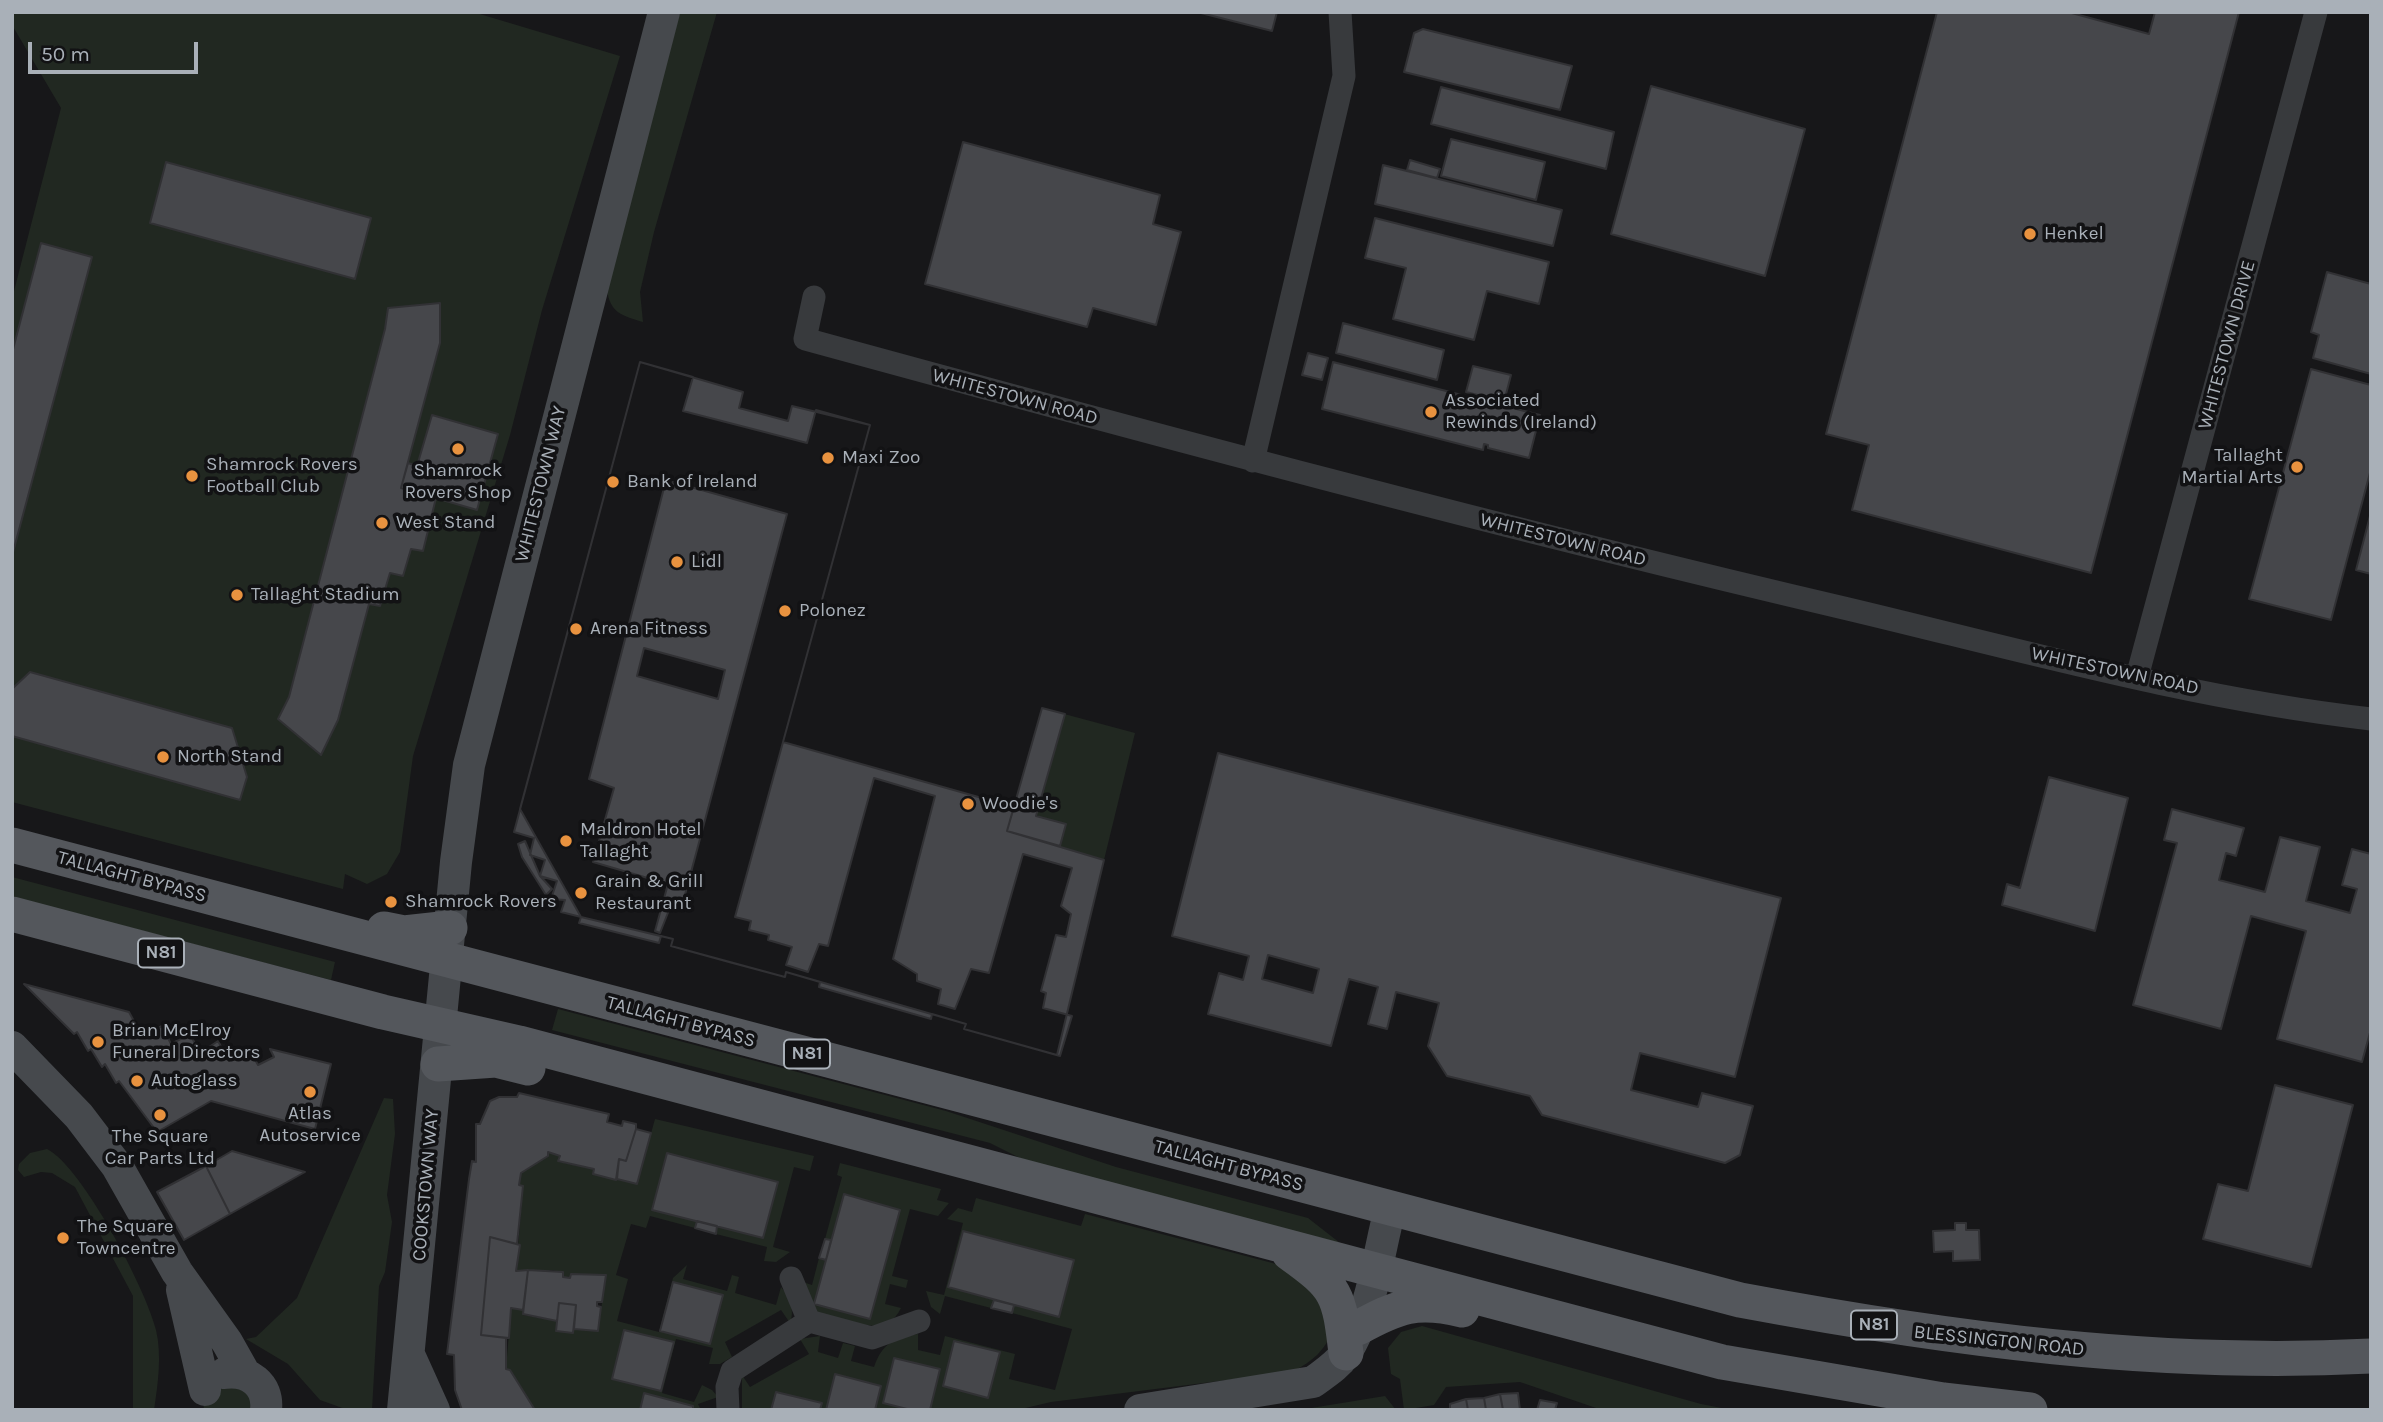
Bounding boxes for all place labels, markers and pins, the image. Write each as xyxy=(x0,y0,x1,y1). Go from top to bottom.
place label: Henkel xyxy=(2044,223,2104,245)
marker: Henkel xyxy=(2022,226,2038,242)
place label: Associated Rewinds (Ireland) xyxy=(1445,390,1597,434)
marker: Associated Rewinds (Ireland) xyxy=(1423,404,1439,420)
marker: Shamrock Rovers Shop xyxy=(450,441,466,457)
place label: Tallaght Martial Arts xyxy=(2182,445,2283,489)
place label: Maxi Zoo xyxy=(842,447,920,469)
marker: Maxi Zoo xyxy=(820,450,836,466)
place label: Shamrock Rovers Football Club xyxy=(206,454,358,498)
marker: Tallaght Martial Arts xyxy=(2289,459,2305,475)
place label: Shamrock Rovers Shop xyxy=(404,460,512,504)
marker: Shamrock Rovers Football Club xyxy=(184,468,200,484)
place label: Bank of Ireland xyxy=(627,471,758,493)
marker: Bank of Ireland xyxy=(605,474,621,490)
place label: West Stand xyxy=(396,512,496,534)
marker: West Stand xyxy=(374,515,390,531)
place label: Lidl xyxy=(691,551,722,573)
marker: Lidl xyxy=(669,554,685,570)
place label: Tallaght Stadium xyxy=(251,584,400,606)
marker: Tallaght Stadium xyxy=(229,587,245,603)
place label: Polonez xyxy=(799,600,866,622)
marker: Polonez xyxy=(777,603,793,619)
place label: Arena Fitness xyxy=(590,618,708,640)
marker: Arena Fitness xyxy=(568,621,584,637)
place label: North Stand xyxy=(177,746,282,768)
marker: North Stand xyxy=(155,749,171,765)
place label: Woodie's xyxy=(982,793,1058,815)
marker: Woodie's xyxy=(960,796,976,812)
place label: Maldron Hotel Tallaght xyxy=(580,819,702,863)
marker: Maldron Hotel Tallaght xyxy=(558,833,574,849)
place label: Grain & Grill Restaurant xyxy=(595,871,703,915)
marker: Grain & Grill Restaurant xyxy=(573,885,589,901)
place label: Shamrock Rovers xyxy=(405,891,557,913)
marker: Shamrock Rovers xyxy=(383,894,399,910)
place label: Brian McElroy Funeral Directors xyxy=(112,1020,260,1064)
marker: Brian McElroy Funeral Directors xyxy=(90,1034,106,1050)
place label: Autoglass xyxy=(151,1070,237,1092)
marker: Autoglass xyxy=(129,1073,145,1089)
marker: Atlas Autoservice xyxy=(302,1084,318,1100)
place label: Atlas Autoservice xyxy=(259,1103,361,1147)
marker: The Square Car Parts Ltd xyxy=(152,1107,168,1123)
place label: The Square Car Parts Ltd xyxy=(105,1126,215,1170)
place label: The Square Towncentre xyxy=(77,1216,175,1260)
marker: The Square Towncentre xyxy=(55,1230,71,1246)

